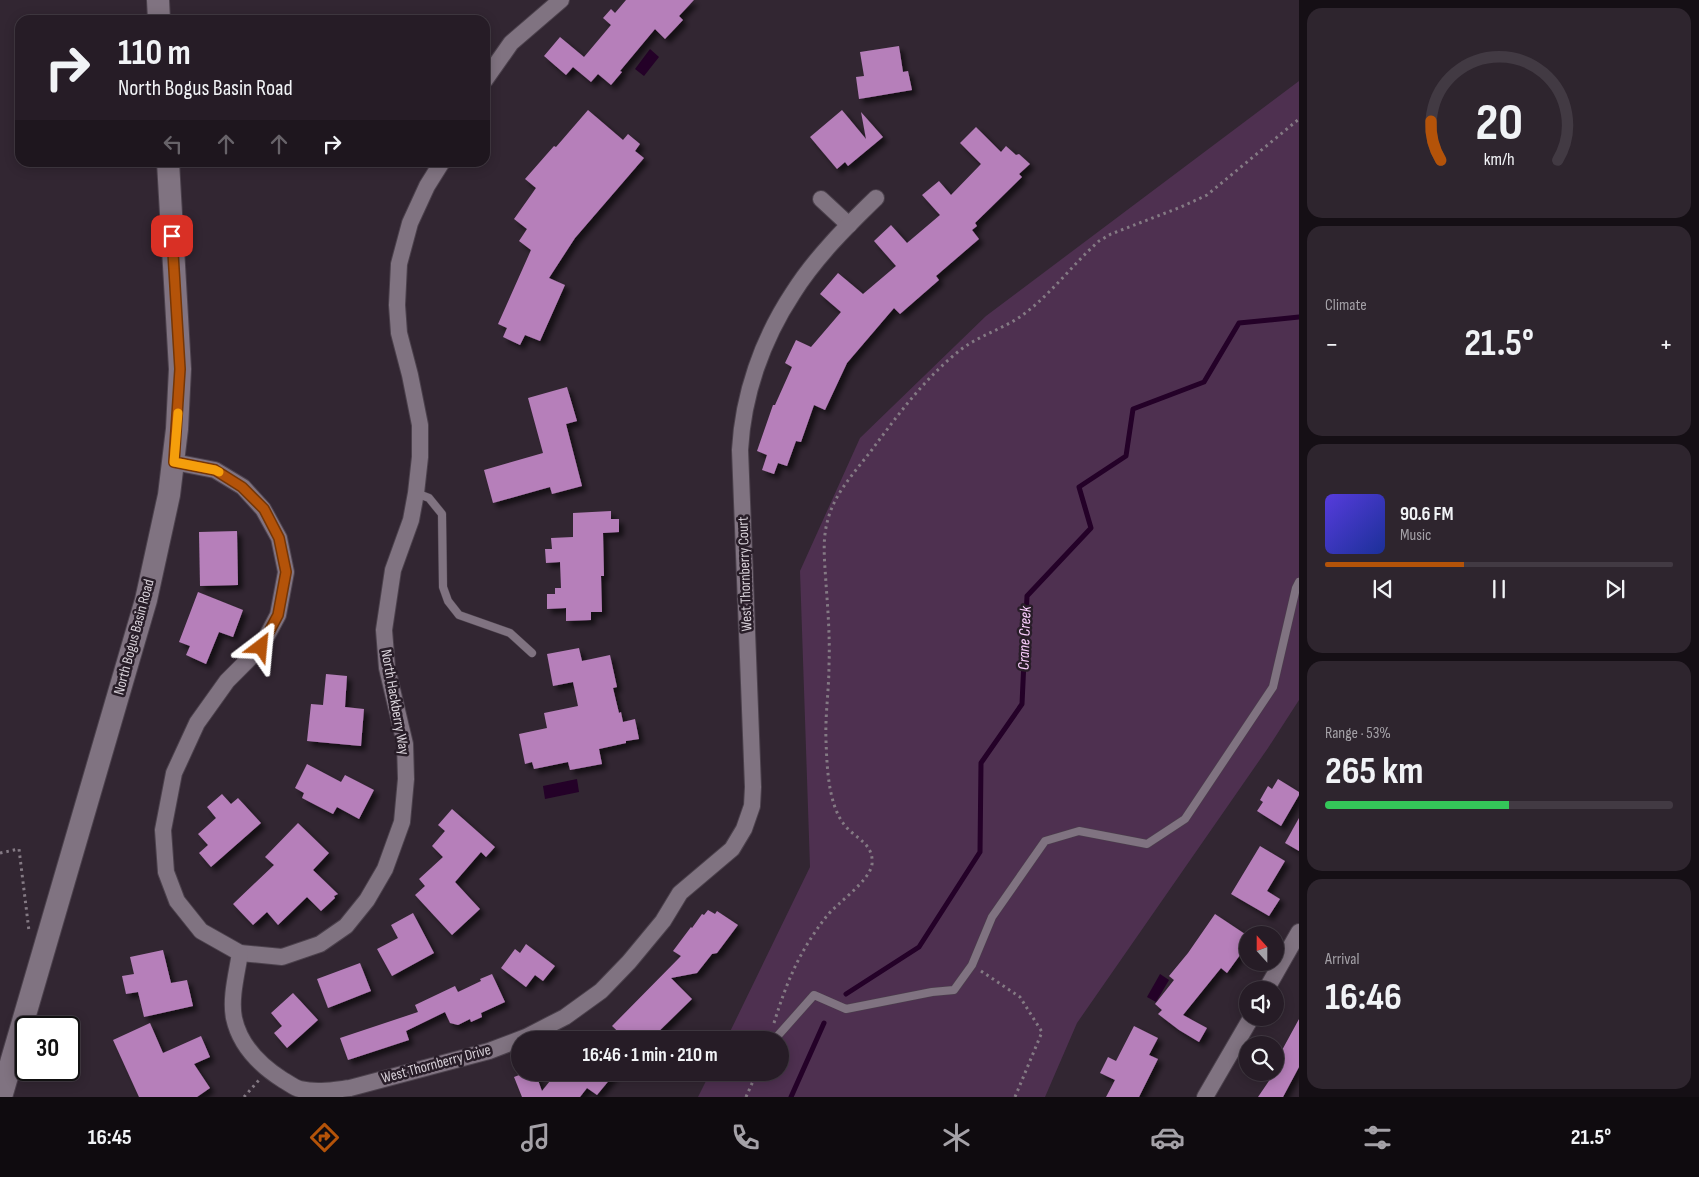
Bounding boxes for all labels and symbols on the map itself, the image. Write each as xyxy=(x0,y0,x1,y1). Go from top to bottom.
pin xyxy=(151,215,193,257)
street label: West Thornberry Court xyxy=(733,516,757,632)
street label: North Bogus Basin Road xyxy=(109,577,159,697)
water label: Crane Creek xyxy=(1014,605,1036,670)
position arrow xyxy=(234,620,286,672)
street label: North Hackberry Way xyxy=(376,648,414,756)
north arrow xyxy=(1239,926,1284,971)
speed limit sign: 30 xyxy=(15,1016,80,1081)
street label: West Thornberry Drive xyxy=(379,1040,493,1088)

